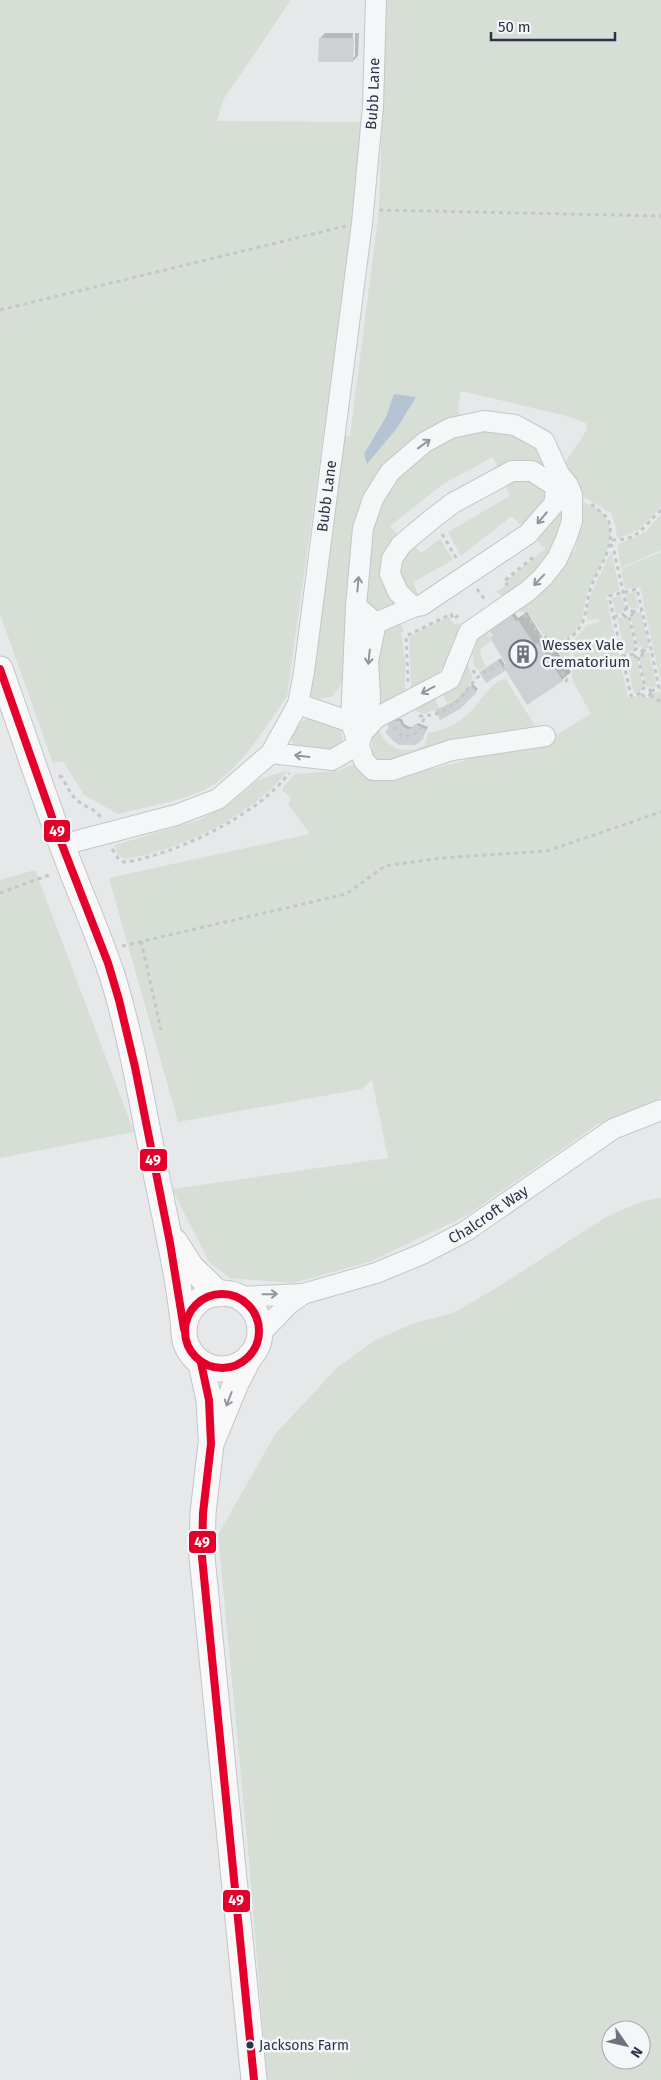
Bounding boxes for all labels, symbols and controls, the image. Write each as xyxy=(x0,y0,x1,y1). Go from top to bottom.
scale bar xyxy=(491,10,615,42)
text: 50 m xyxy=(498,18,531,36)
street label: Bubb Lane xyxy=(362,57,383,131)
one-way arrow xyxy=(416,439,430,449)
street label: Bubb Lane xyxy=(313,459,340,533)
one-way arrow xyxy=(537,511,548,524)
one-way arrow xyxy=(533,573,545,586)
one-way arrow xyxy=(354,576,363,592)
place label: Wessex Vale Crematorium xyxy=(542,636,630,671)
building icon: Wessex Vale Crematorium xyxy=(508,639,538,669)
one-way arrow xyxy=(364,648,374,664)
one-way arrow xyxy=(421,685,436,695)
one-way arrow xyxy=(294,751,310,761)
line badge: 49 xyxy=(43,819,71,843)
text: 49 xyxy=(49,823,65,840)
line badge: 49 xyxy=(139,1148,168,1172)
text: 49 xyxy=(145,1152,161,1169)
street label: Chalcroft Way xyxy=(445,1181,532,1248)
one-way arrow xyxy=(262,1289,278,1299)
one-way arrow xyxy=(224,1391,233,1407)
line badge: 49 xyxy=(188,1530,217,1554)
text: 49 xyxy=(194,1534,210,1551)
line badge: 49 xyxy=(222,1889,251,1913)
text: 49 xyxy=(228,1892,244,1909)
north arrow xyxy=(601,2020,651,2070)
place label: Jacksons Farm xyxy=(259,2037,349,2054)
marker: Jacksons Farm xyxy=(245,2040,255,2050)
text: N xyxy=(627,2043,646,2061)

